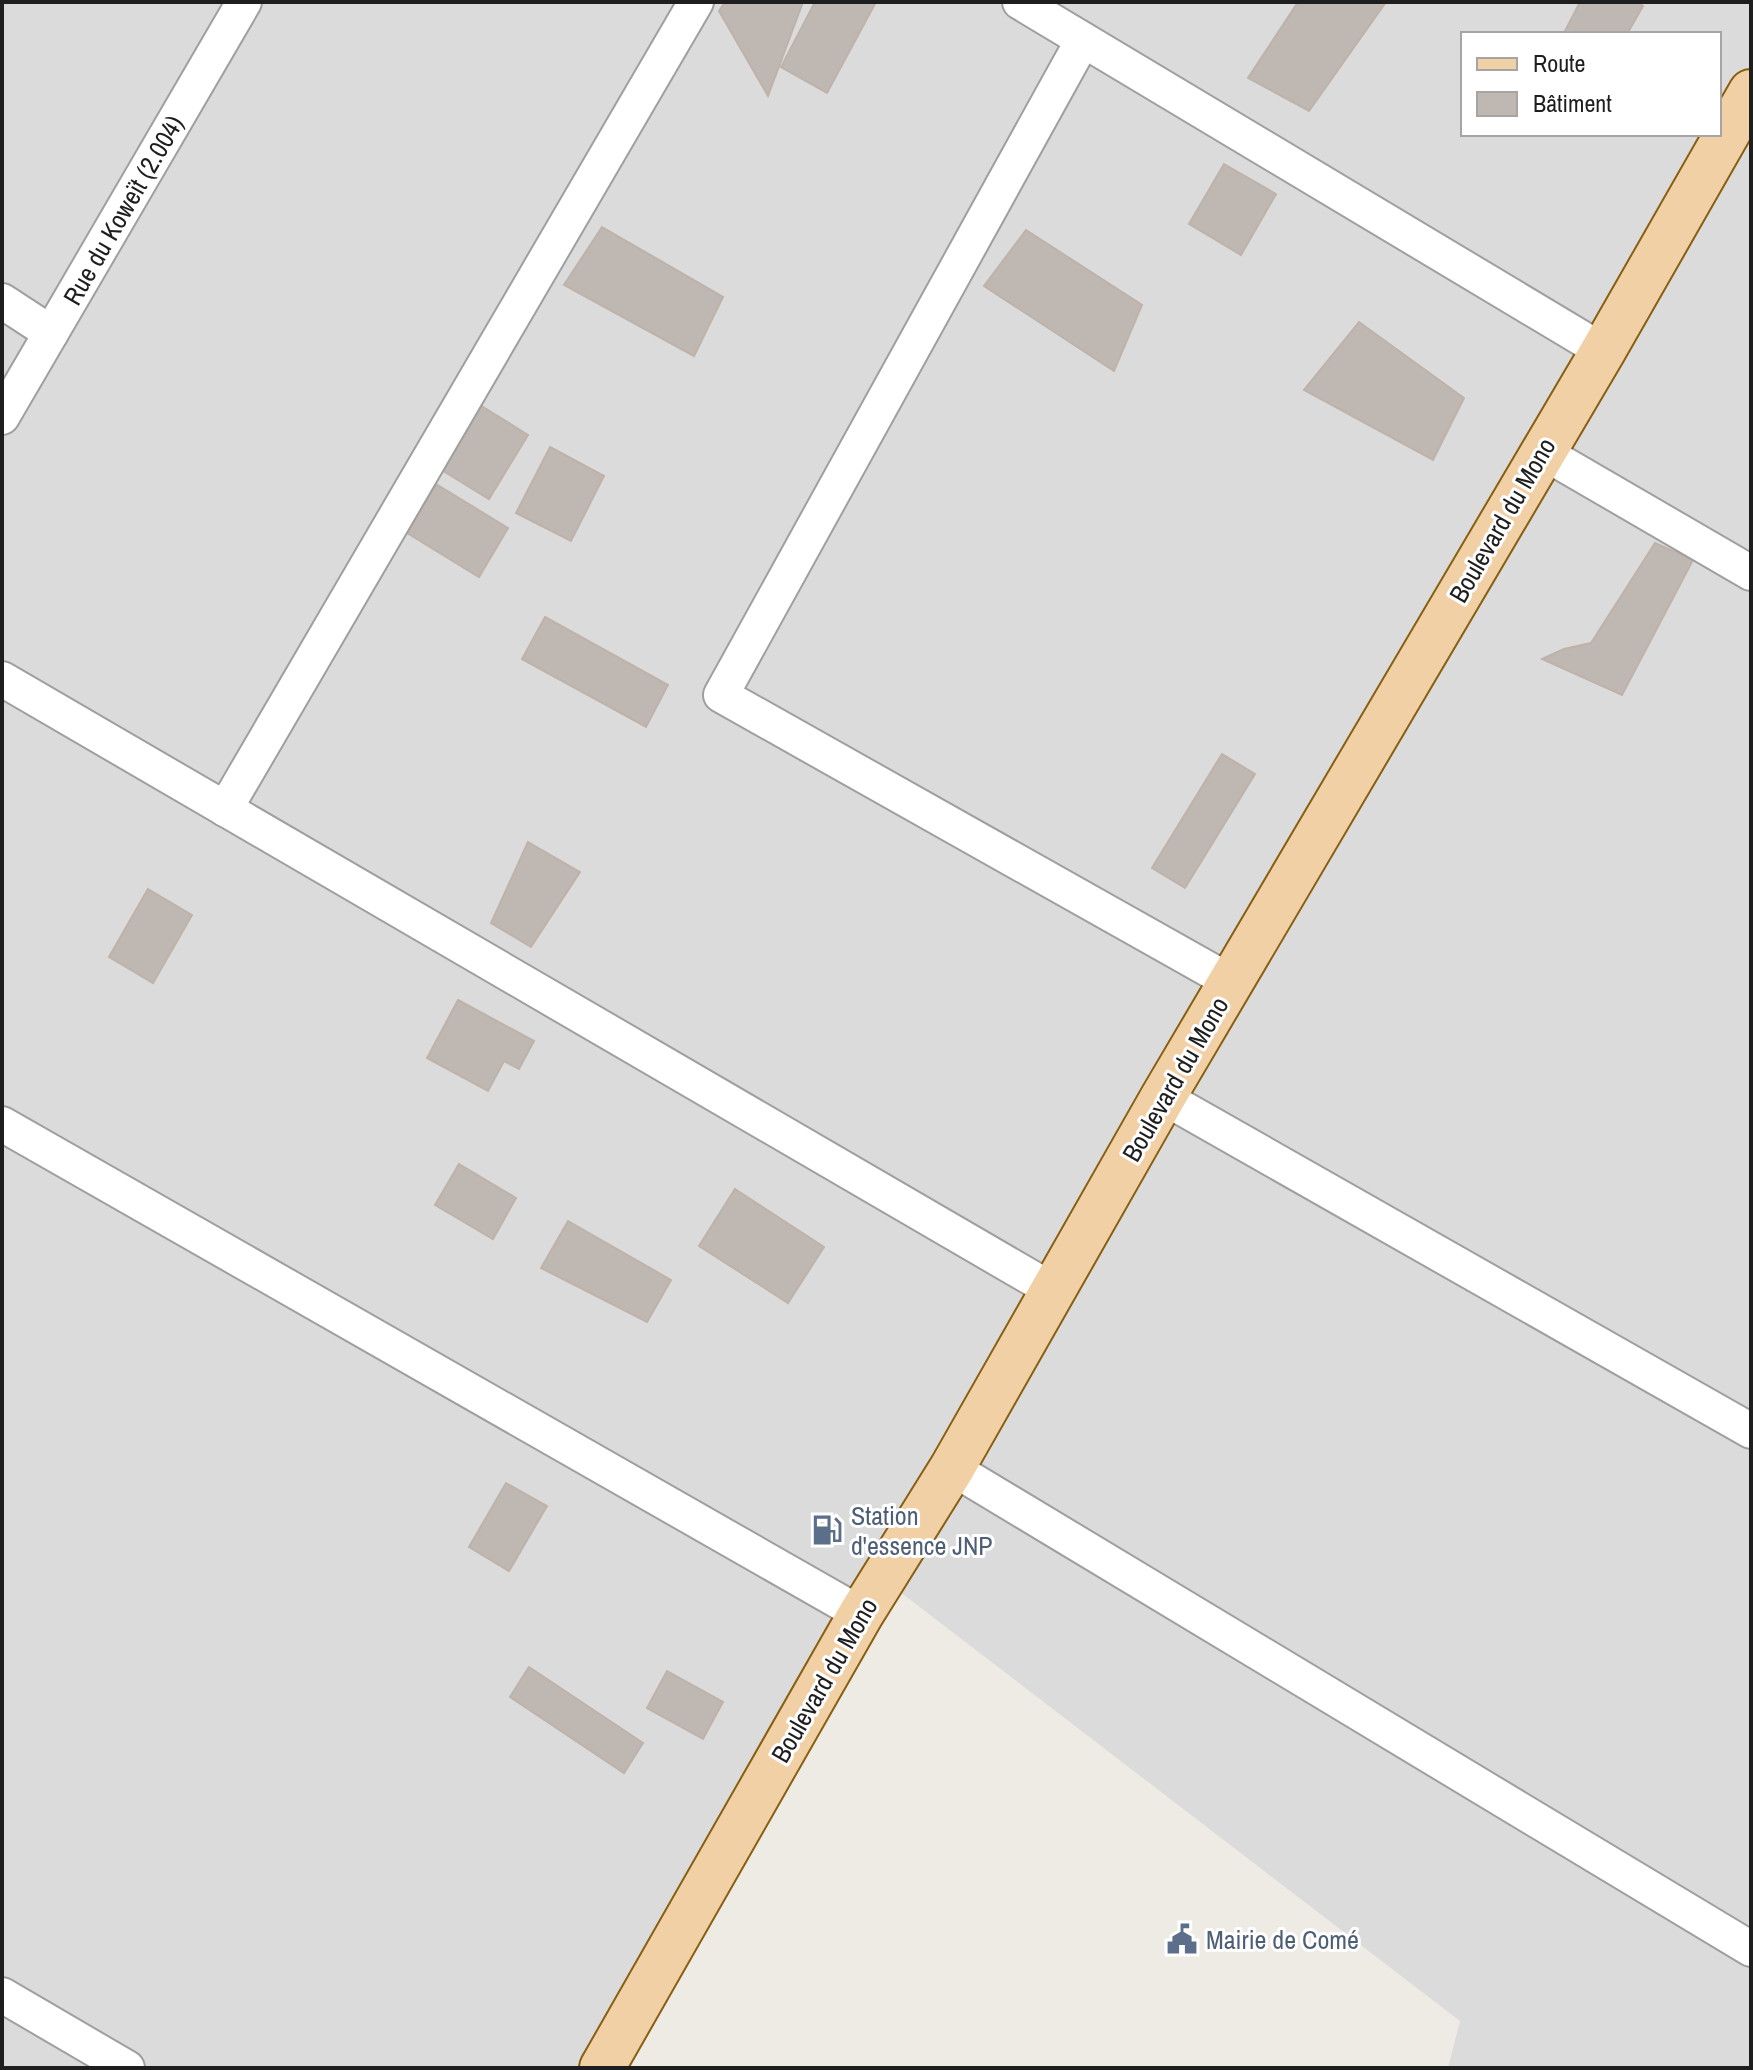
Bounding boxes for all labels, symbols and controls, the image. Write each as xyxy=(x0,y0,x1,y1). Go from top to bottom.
legend xyxy=(1461,32,1721,136)
text: Route xyxy=(1533,47,1586,79)
text: Bâtiment xyxy=(1533,87,1612,119)
street label: Rue du Koweït (2.004) xyxy=(55,109,191,311)
street label: Boulevard du Mono xyxy=(1441,431,1563,609)
street label: Boulevard du Mono xyxy=(1114,990,1236,1168)
place label: Station d'essence JNP xyxy=(851,1498,993,1563)
fuel station icon: Station d'essence JNP xyxy=(810,1513,844,1547)
street label: Boulevard du Mono xyxy=(763,1591,885,1769)
public building icon: Mairie de Comé xyxy=(1165,1922,1199,1956)
place label: Mairie de Comé xyxy=(1206,1922,1359,1957)

